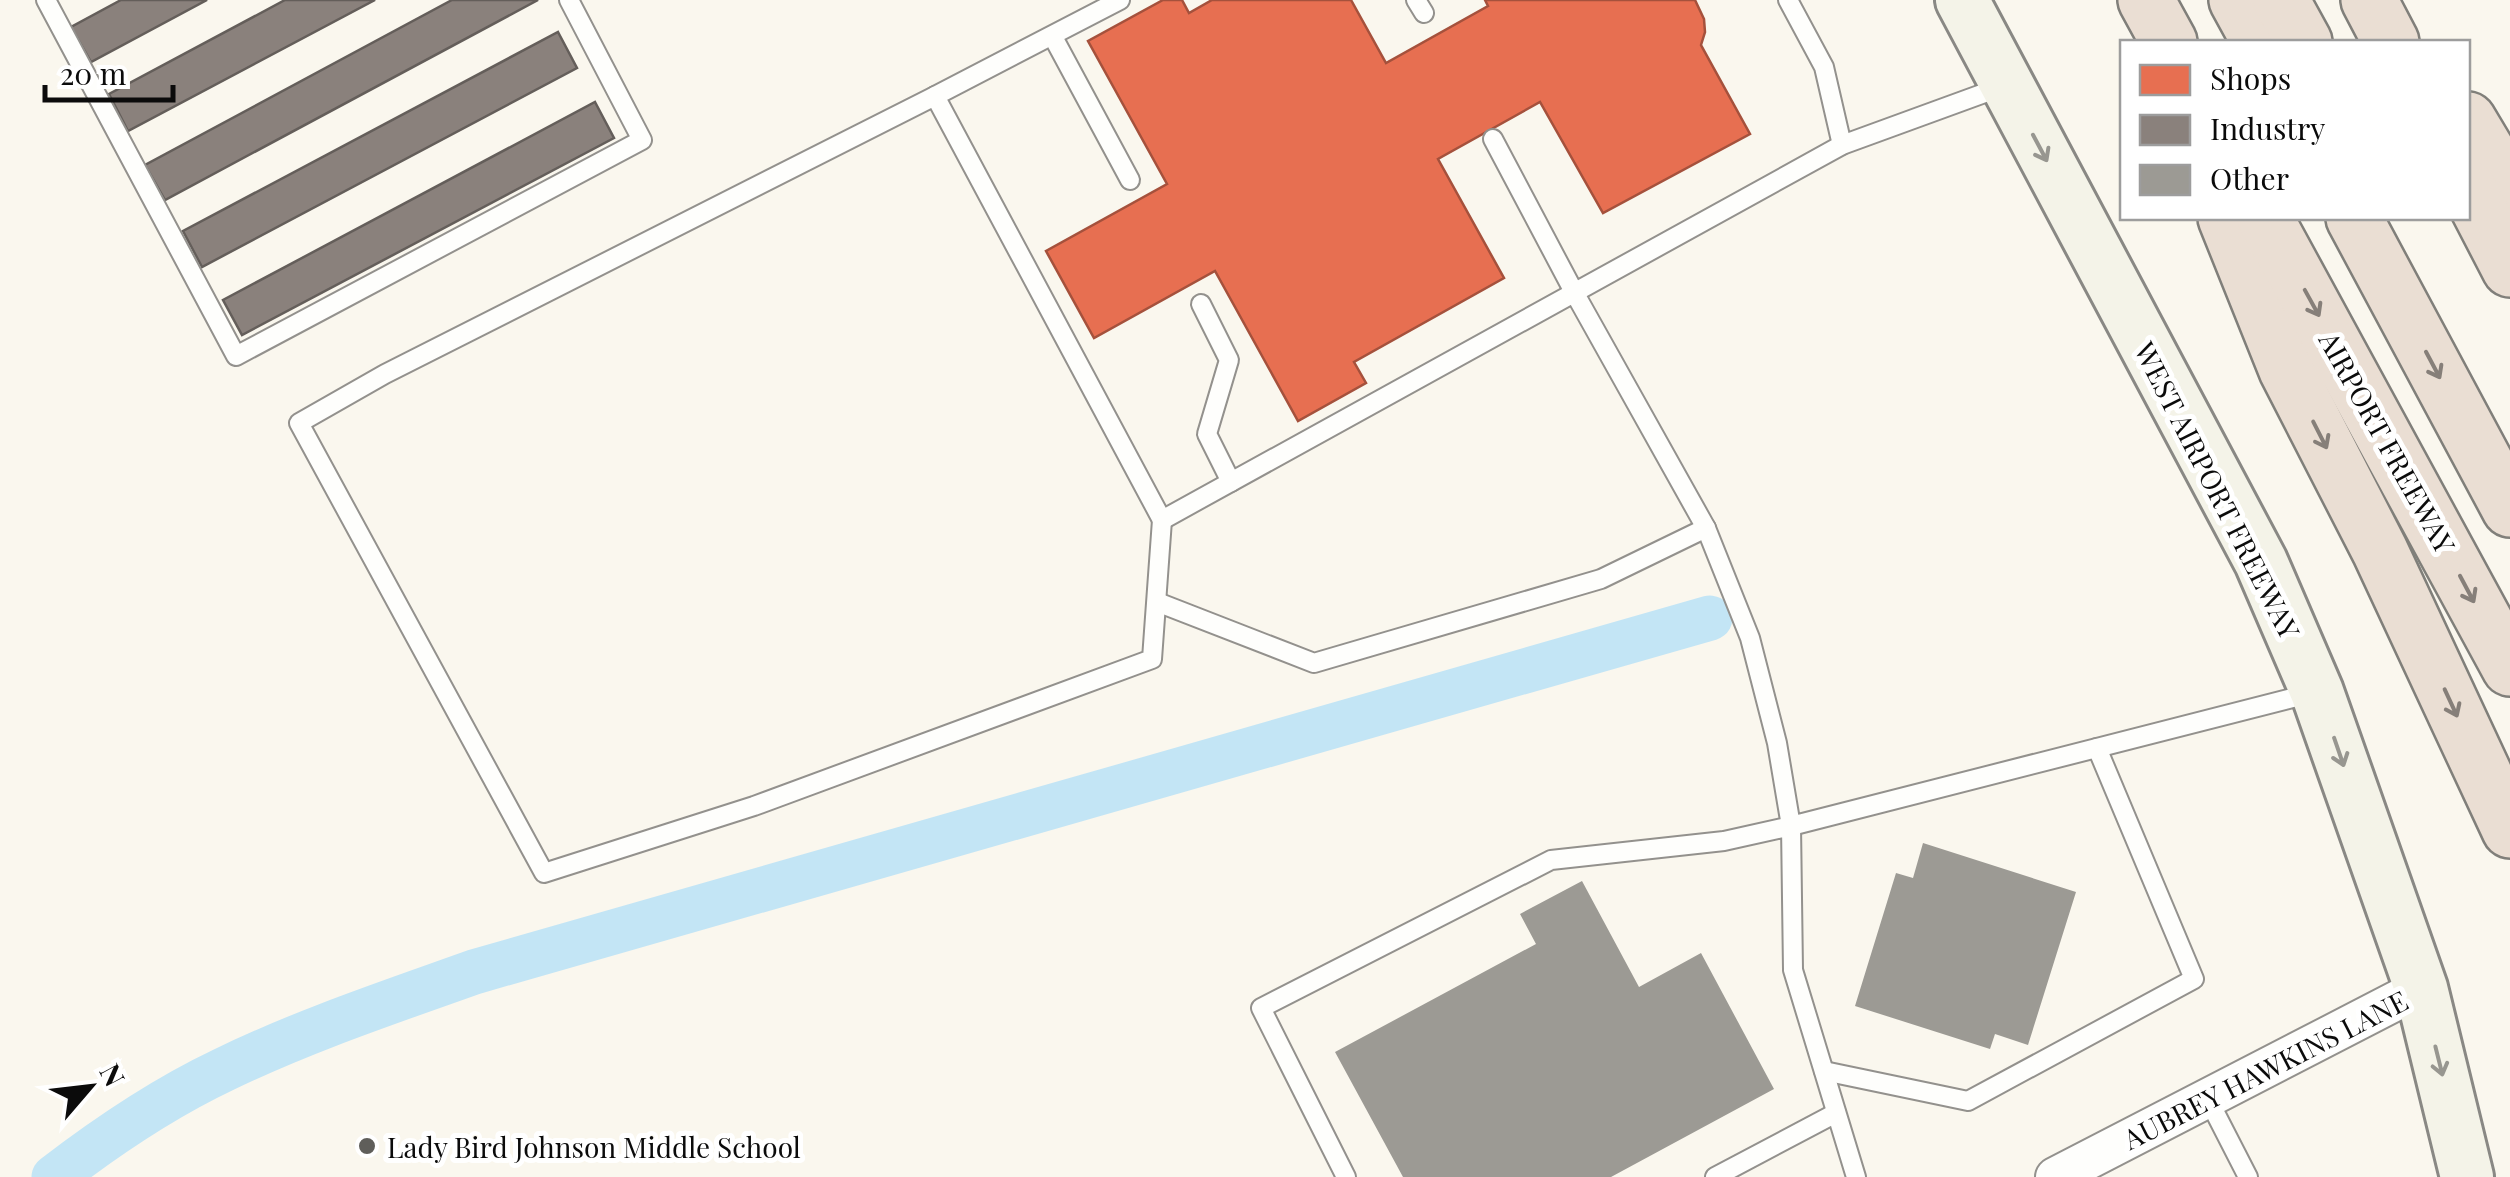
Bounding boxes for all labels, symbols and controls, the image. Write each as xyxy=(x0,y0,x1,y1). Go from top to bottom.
scale bar xyxy=(45,40,172,102)
legend xyxy=(2120,40,2470,220)
text: 20 m xyxy=(60,53,127,93)
text: Shops xyxy=(2210,58,2291,98)
text: Industry xyxy=(2210,108,2325,148)
one-way arrow xyxy=(2031,133,2050,163)
text: Other xyxy=(2210,158,2289,198)
one-way arrow xyxy=(2303,288,2323,317)
street label: AIRPORT FREEWAY xyxy=(2311,324,2465,560)
street label: WEST AIRPORT FREEWAY xyxy=(2127,334,2309,645)
one-way arrow xyxy=(2424,350,2443,380)
one-way arrow xyxy=(2311,420,2330,450)
one-way arrow xyxy=(2458,573,2478,603)
one-way arrow xyxy=(2442,687,2461,717)
one-way arrow xyxy=(2331,736,2349,767)
street label: AUBREY HAWKINS LANE xyxy=(2116,981,2414,1157)
north arrow xyxy=(40,1037,140,1137)
one-way arrow xyxy=(2431,1044,2449,1076)
text: N xyxy=(92,1057,134,1092)
place label: Lady Bird Johnson Middle School xyxy=(387,1128,801,1165)
marker: Lady Bird Johnson Middle School xyxy=(356,1135,378,1157)

